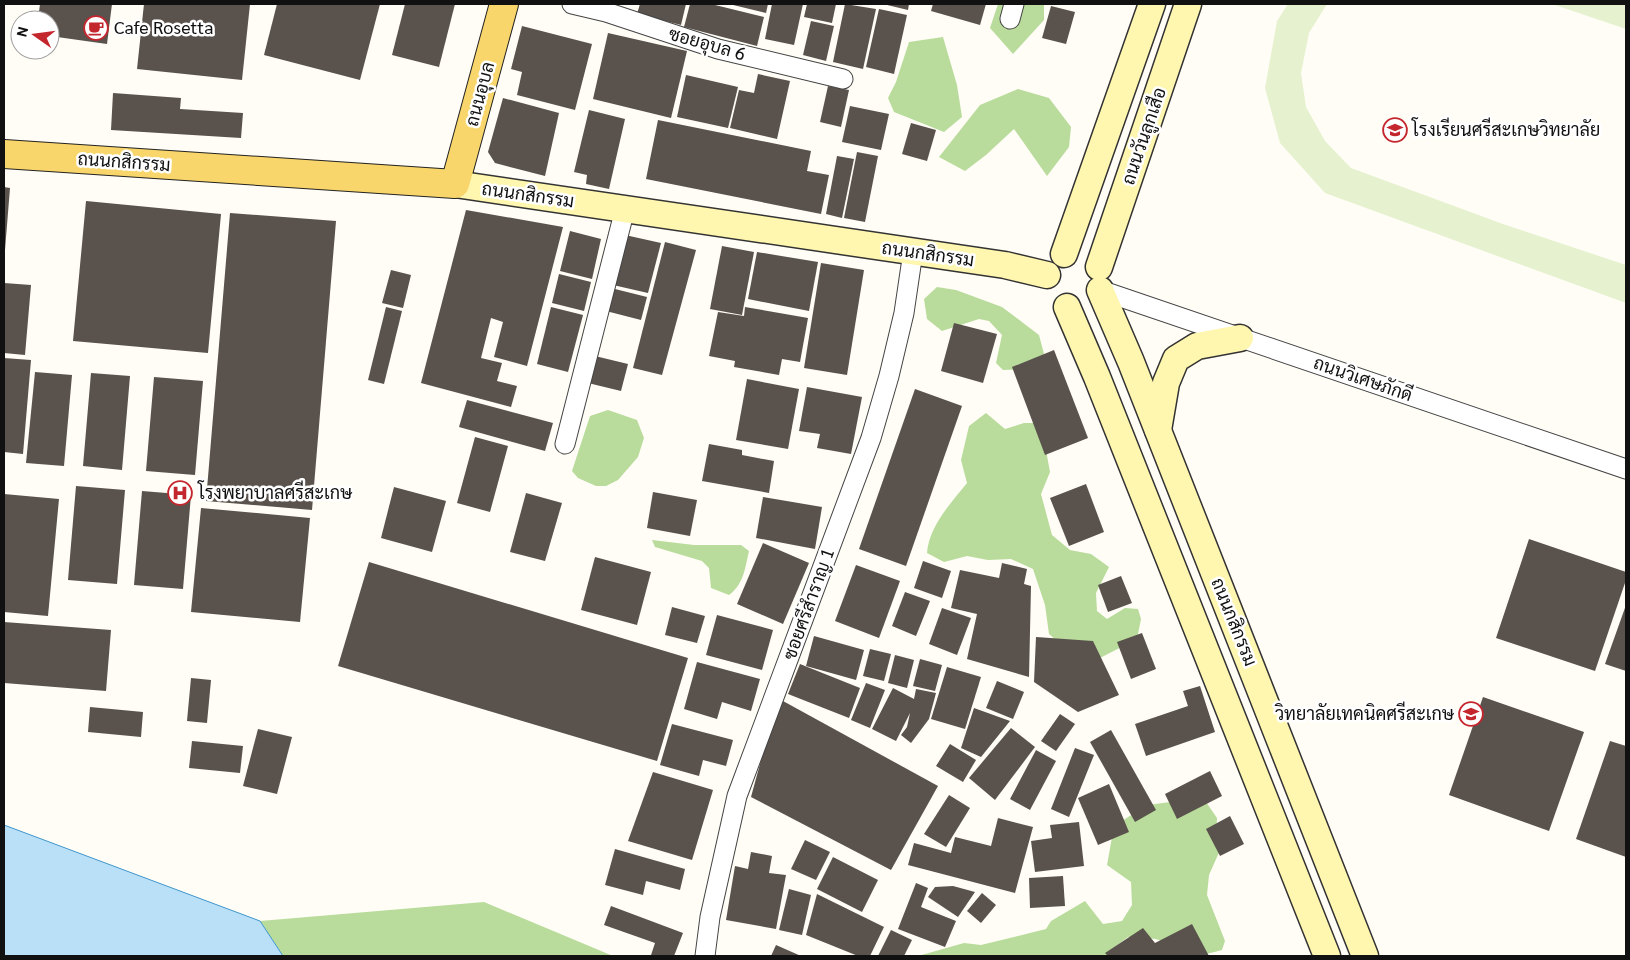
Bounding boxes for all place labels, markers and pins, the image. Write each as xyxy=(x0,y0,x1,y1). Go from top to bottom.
cafe icon: Cafe Rosetta xyxy=(83,15,109,41)
place label: Cafe Rosetta xyxy=(114,15,213,38)
school or university icon: โรงเรียนศรีสะเกษวิทยาลัย xyxy=(1382,117,1408,143)
place label: โรงเรียนศรีสะเกษวิทยาลัย xyxy=(1411,117,1600,140)
hospital icon: โรงพยาบาลศรีสะเกษ xyxy=(167,480,193,506)
place label: โรงพยาบาลศรีสะเกษ xyxy=(197,480,353,503)
place label: วิทยาลัยเทคนิคศรีสะเกษ xyxy=(1274,701,1455,724)
school or university icon: วิทยาลัยเทคนิคศรีสะเกษ xyxy=(1458,701,1484,727)

